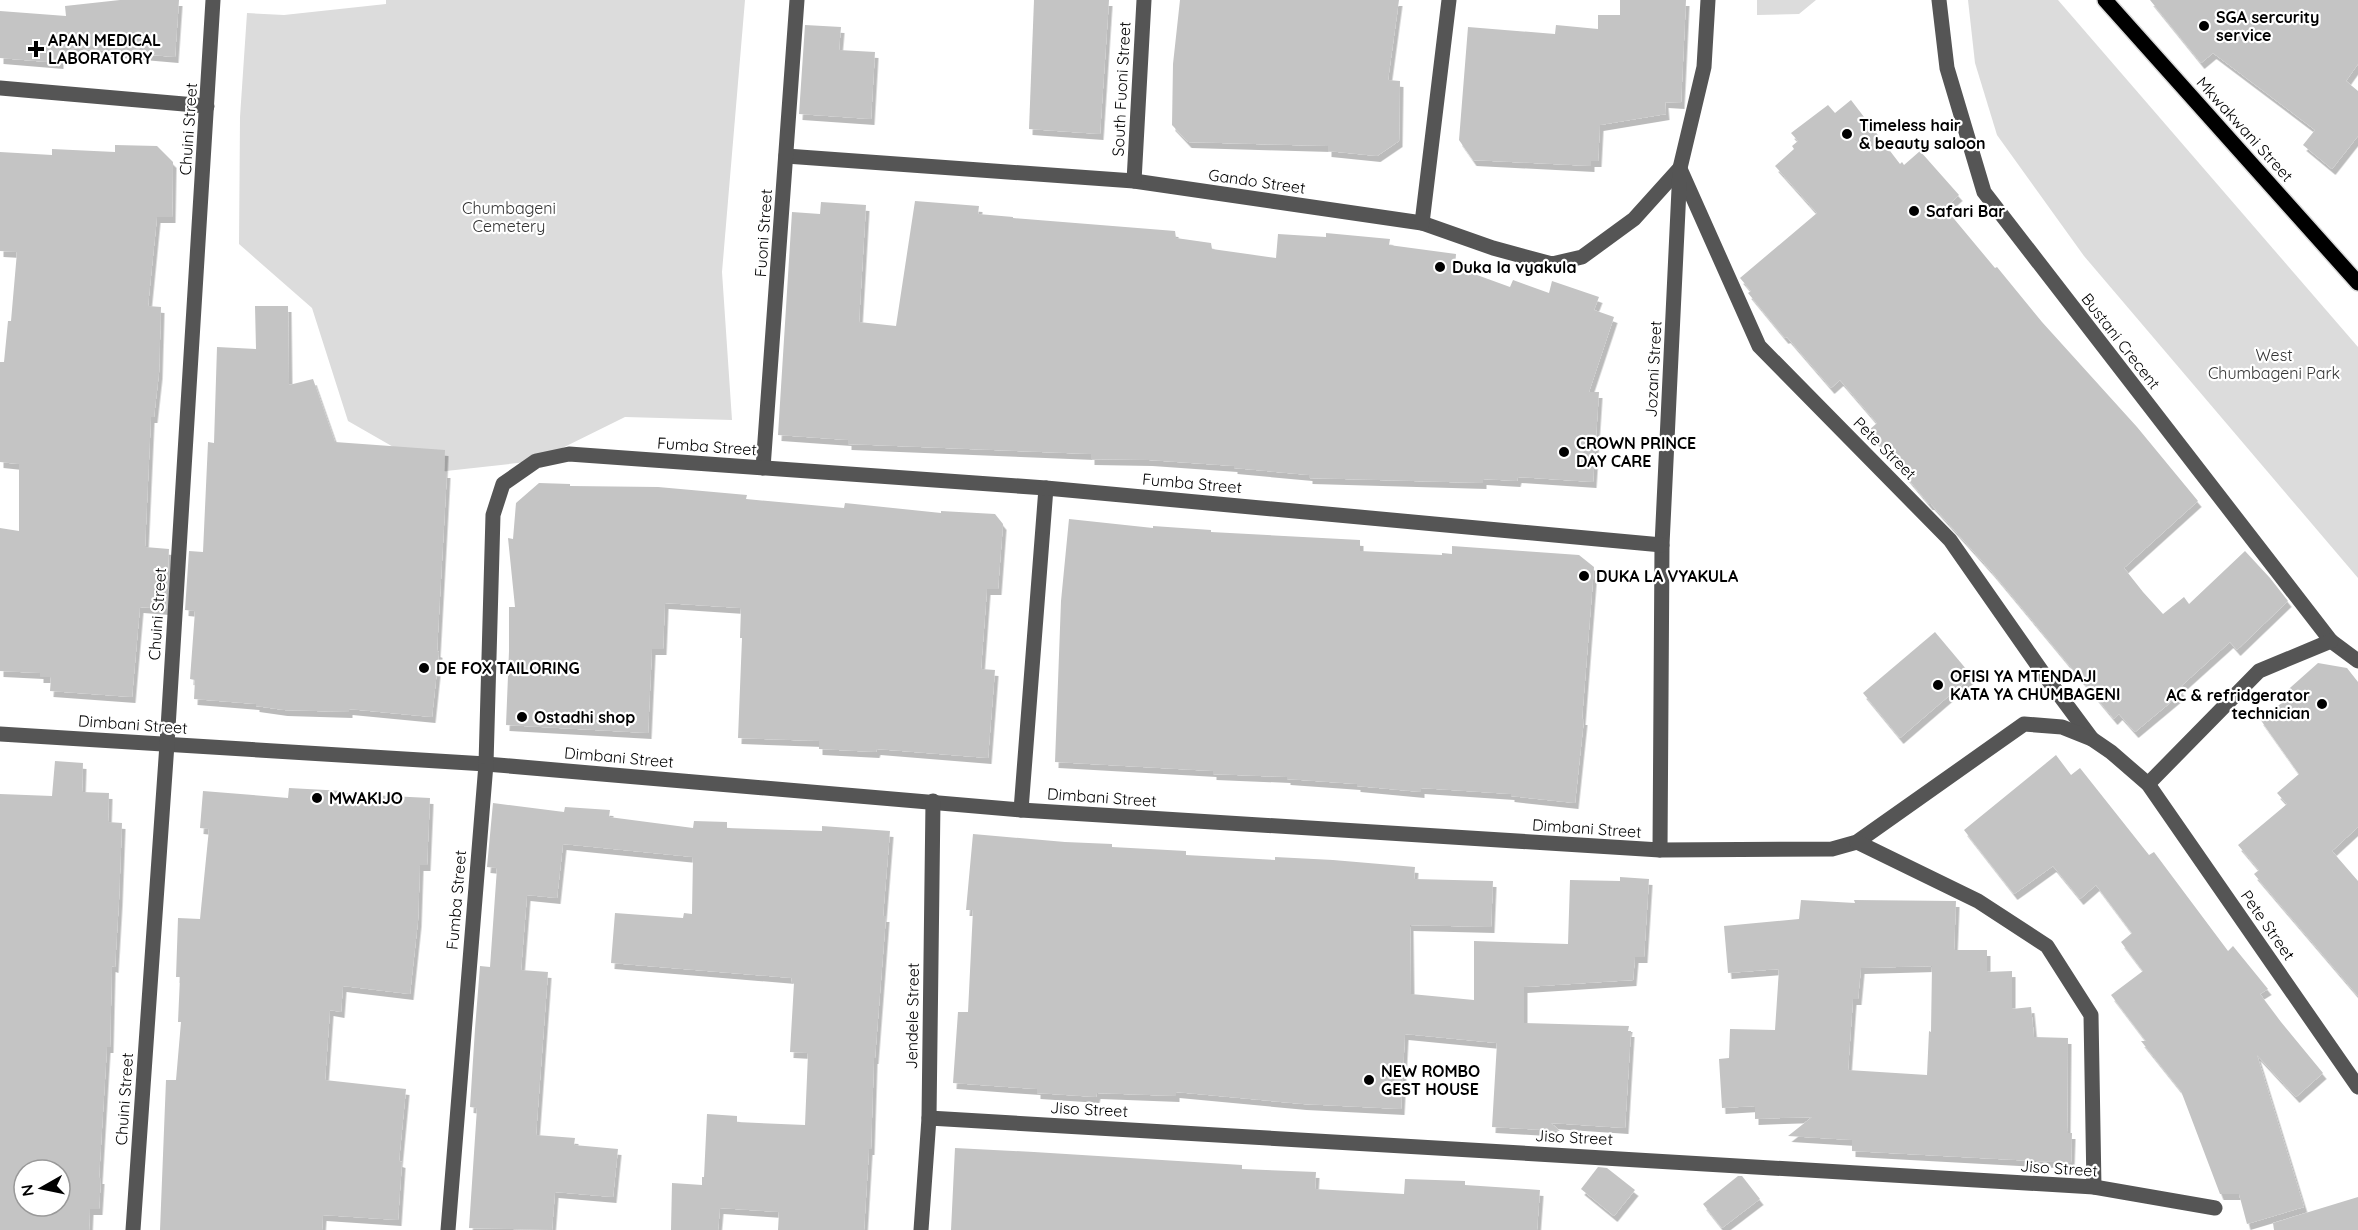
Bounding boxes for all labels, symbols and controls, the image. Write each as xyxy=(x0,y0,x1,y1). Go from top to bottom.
place label: SGA sercurity service xyxy=(2216,7,2320,45)
marker: SGA sercurity service xyxy=(2197,19,2211,33)
street label: South Fuoni Street xyxy=(1107,21,1135,157)
place label: APAN MEDICAL LABORATORY xyxy=(48,30,161,68)
marker: APAN MEDICAL LABORATORY xyxy=(29,42,43,56)
street label: Mkwakwani Street xyxy=(2192,72,2298,186)
street label: Chuini Street xyxy=(175,82,201,176)
place label: Timeless hair & beauty saloon xyxy=(1859,115,1986,153)
marker: Timeless hair & beauty saloon xyxy=(1840,127,1854,141)
street label: Gando Street xyxy=(1207,164,1307,198)
street label: Fuoni Street xyxy=(750,188,776,278)
park label: Chumbageni Cemetery xyxy=(462,198,556,236)
place label: Safari Bar xyxy=(1926,201,2005,221)
marker: Safari Bar xyxy=(1907,204,1921,218)
place label: Duka la vyakula xyxy=(1452,257,1576,277)
marker: Duka la vyakula xyxy=(1433,260,1447,274)
street label: Bustani Crecent xyxy=(2077,289,2165,393)
street label: Jozani Street xyxy=(1640,320,1666,418)
park label: West Chumbageni Park xyxy=(2208,345,2340,383)
street label: Pete Street xyxy=(1849,412,1921,484)
street label: Fumba Street xyxy=(656,433,758,459)
place label: CROWN PRINCE DAY CARE xyxy=(1576,433,1696,471)
marker: CROWN PRINCE DAY CARE xyxy=(1557,445,1571,459)
street label: Fumba Street xyxy=(1141,469,1243,497)
place label: DUKA LA VYAKULA xyxy=(1596,566,1739,586)
street label: Chuini Street xyxy=(144,567,170,661)
marker: DUKA LA VYAKULA xyxy=(1577,569,1591,583)
place label: DE FOX TAILORING xyxy=(436,658,580,678)
marker: DE FOX TAILORING xyxy=(417,661,431,675)
place label: OFISI YA MTENDAJI KATA YA CHUMBAGENI xyxy=(1950,666,2120,704)
marker: OFISI YA MTENDAJI KATA YA CHUMBAGENI xyxy=(1931,678,1945,692)
place label: AC & refridgerator technician xyxy=(2166,685,2310,723)
marker: AC & refridgerator technician xyxy=(2315,697,2329,711)
place label: Ostadhi shop xyxy=(534,707,635,727)
street label: Dimbani Street xyxy=(78,710,188,738)
marker: Ostadhi shop xyxy=(515,710,529,724)
street label: Dimbani Street xyxy=(563,742,675,772)
street label: Dimbani Street xyxy=(1047,783,1157,811)
place label: MWAKIJO xyxy=(329,788,403,808)
marker: MWAKIJO xyxy=(310,791,324,805)
street label: Dimbani Street xyxy=(1532,814,1642,842)
street label: Fumba Street xyxy=(442,849,470,951)
street label: Pete Street xyxy=(2237,886,2299,964)
street label: Jendele Street xyxy=(901,962,923,1070)
street label: Chuini Street xyxy=(111,1052,137,1146)
place label: NEW ROMBO GEST HOUSE xyxy=(1381,1061,1480,1099)
marker: NEW ROMBO GEST HOUSE xyxy=(1362,1073,1376,1087)
street label: Jiso Street xyxy=(1050,1097,1128,1121)
street label: Jiso Street xyxy=(1535,1125,1613,1149)
street label: Jiso Street xyxy=(2019,1155,2099,1181)
north arrow xyxy=(12,1158,72,1218)
text: N xyxy=(16,1183,38,1198)

